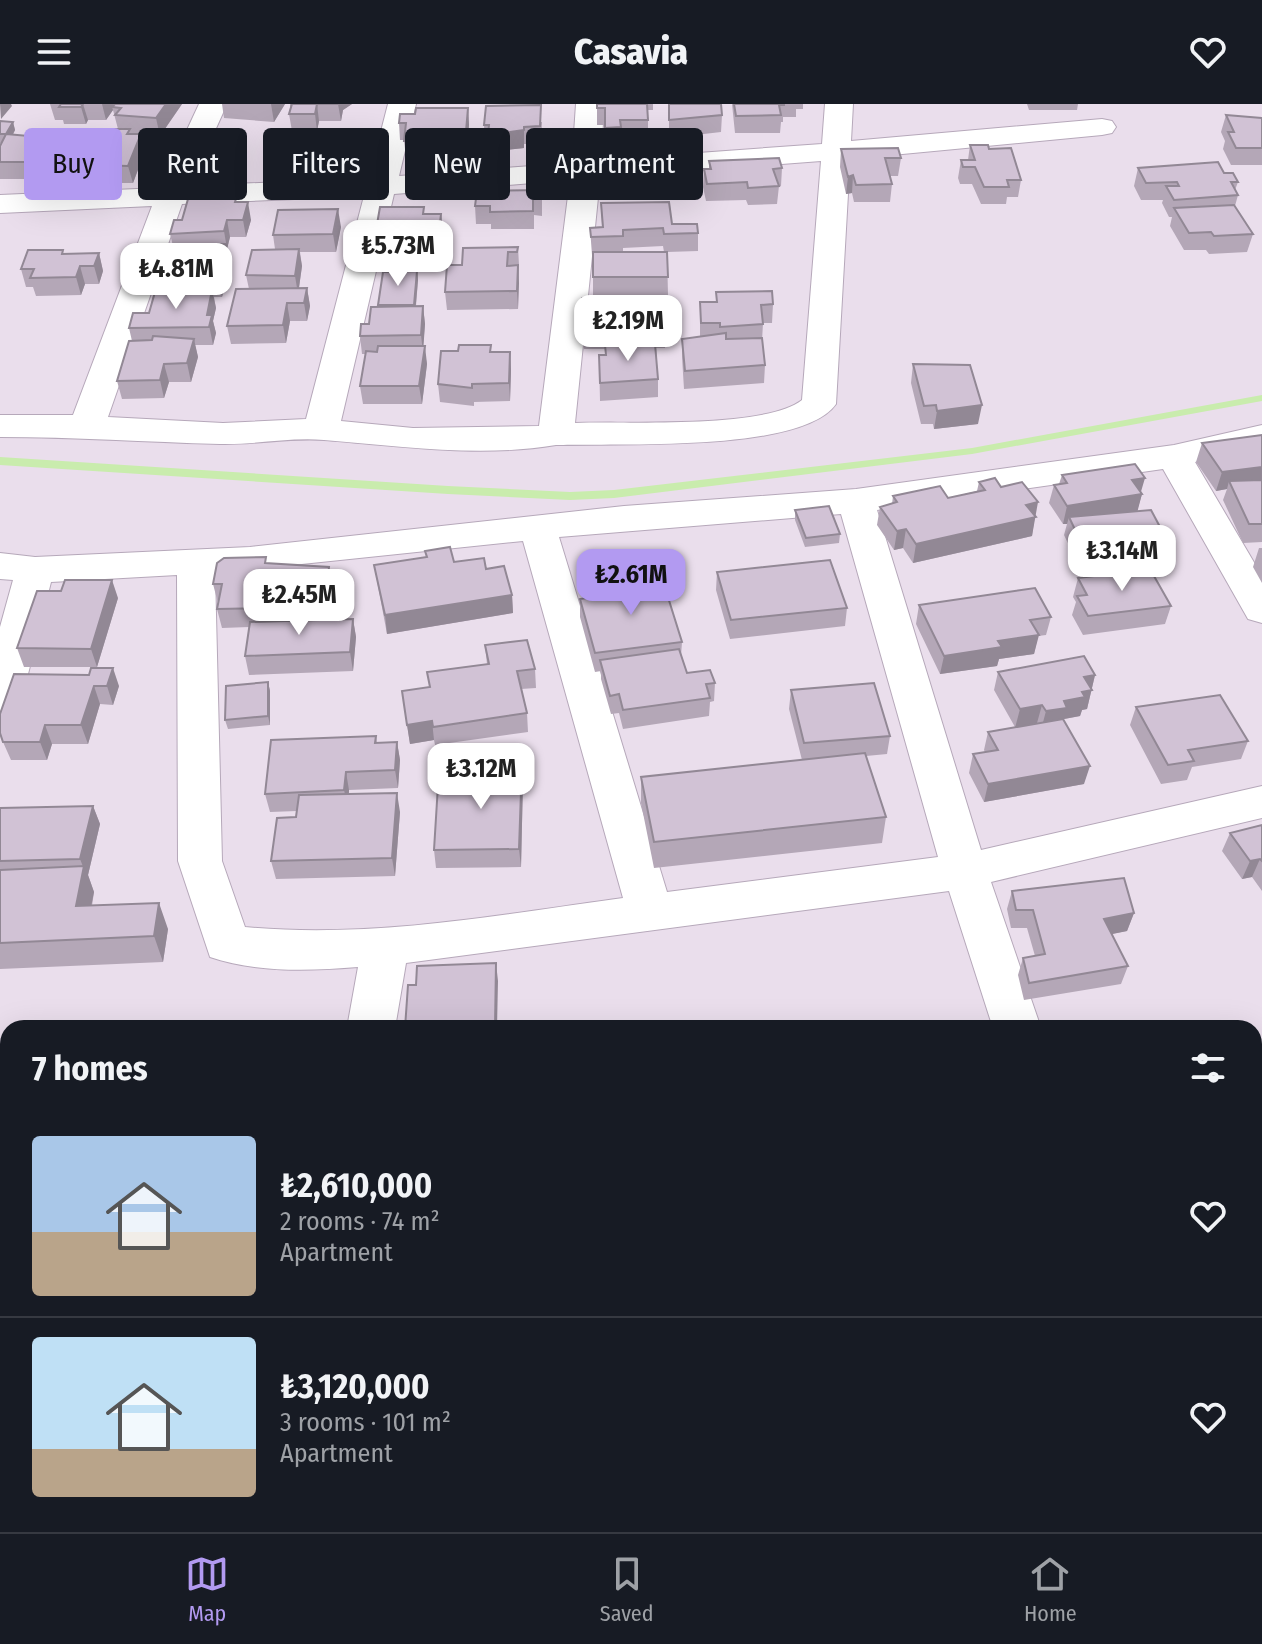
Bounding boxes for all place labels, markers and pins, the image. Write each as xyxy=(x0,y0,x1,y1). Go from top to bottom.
pin: ₺5.73M xyxy=(333,220,463,288)
pin: ₺4.81M xyxy=(111,243,241,311)
pin: ₺2.19M xyxy=(563,295,693,363)
pin: ₺3.14M xyxy=(1057,525,1187,593)
pin: ₺2.61M xyxy=(566,549,696,617)
pin: ₺2.45M xyxy=(234,569,364,637)
pin: ₺3.12M xyxy=(416,743,546,811)

